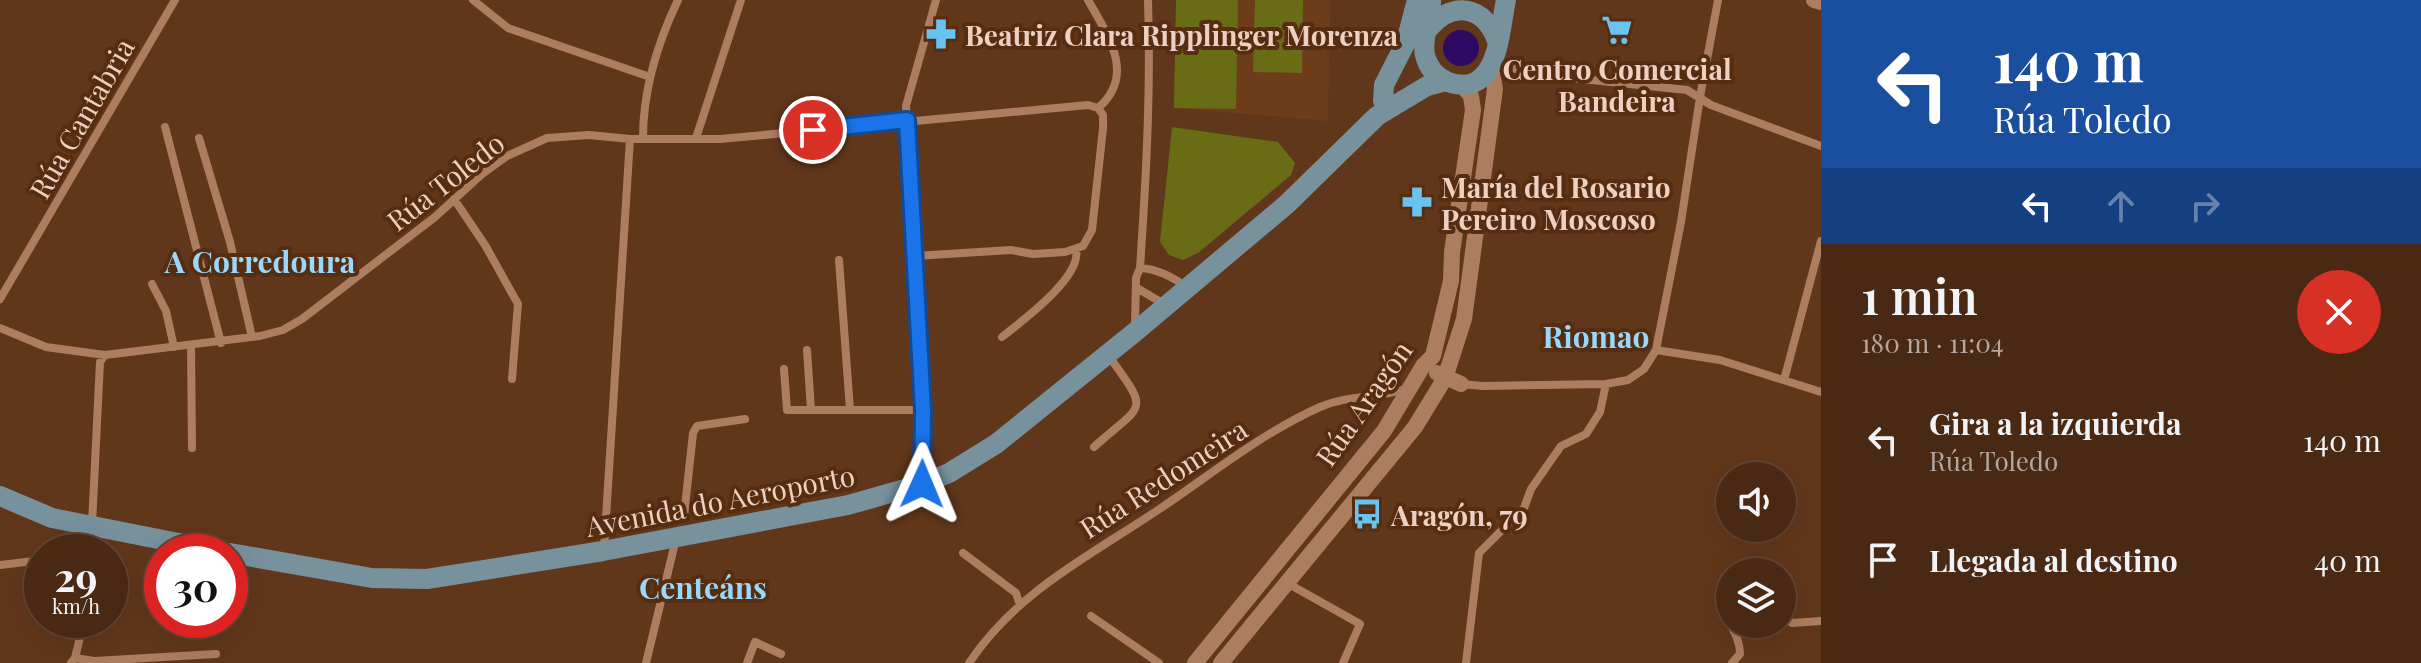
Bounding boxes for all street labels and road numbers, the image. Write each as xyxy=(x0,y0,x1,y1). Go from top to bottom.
street label: Rúa Cantabria xyxy=(20,31,142,205)
street label: Rúa Toledo xyxy=(379,124,511,238)
street label: Rúa Aragón xyxy=(1306,333,1420,473)
street label: Rúa Redomeira xyxy=(1072,410,1254,546)
street label: Avenida do Aeroporto xyxy=(581,456,858,544)

